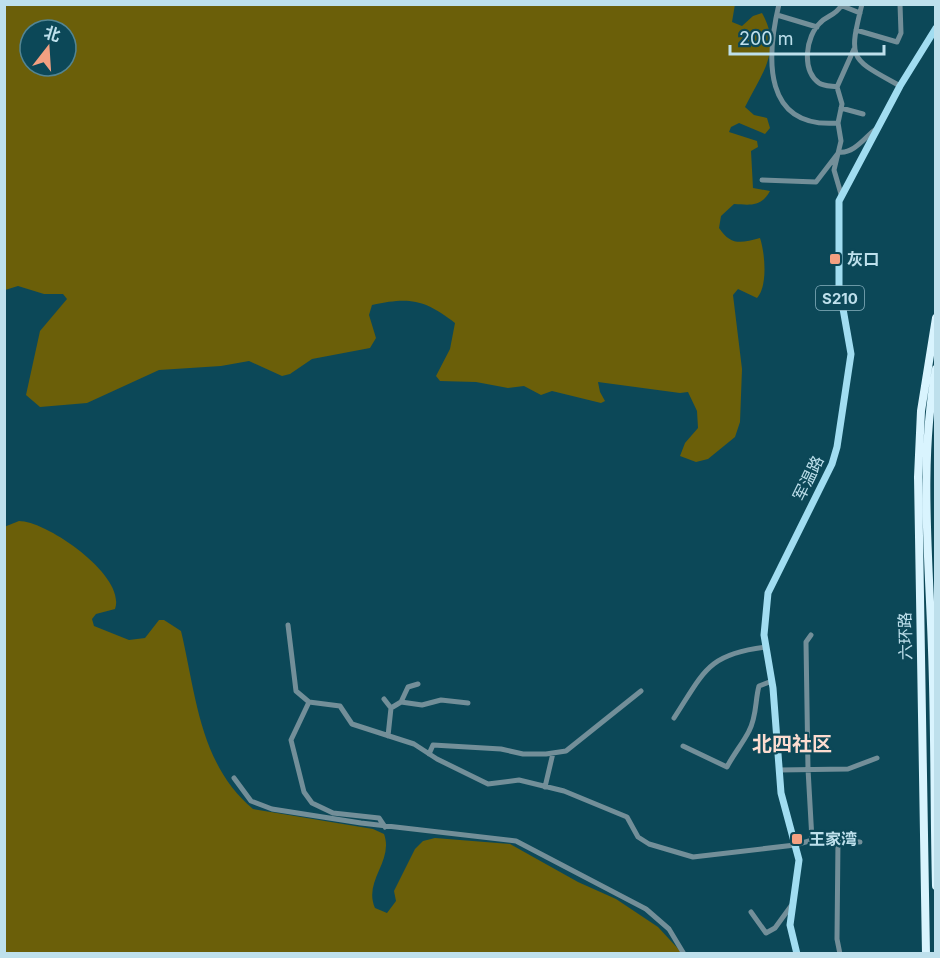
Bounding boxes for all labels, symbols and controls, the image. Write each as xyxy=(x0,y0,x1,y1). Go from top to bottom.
north arrow xyxy=(18,18,78,78)
scale bar xyxy=(730,18,884,56)
text: 北 xyxy=(42,22,63,46)
text: 200 m xyxy=(739,28,794,49)
place label: 灰口 xyxy=(847,249,879,269)
marker: 灰口 xyxy=(828,252,842,266)
road number: S210 xyxy=(816,286,864,310)
street label: 军温路 xyxy=(788,452,828,504)
street label: 六环路 xyxy=(895,612,915,660)
district label: 北四社区 xyxy=(752,732,832,756)
place label: 王家湾 xyxy=(809,829,857,849)
marker: 王家湾 xyxy=(790,832,804,846)

